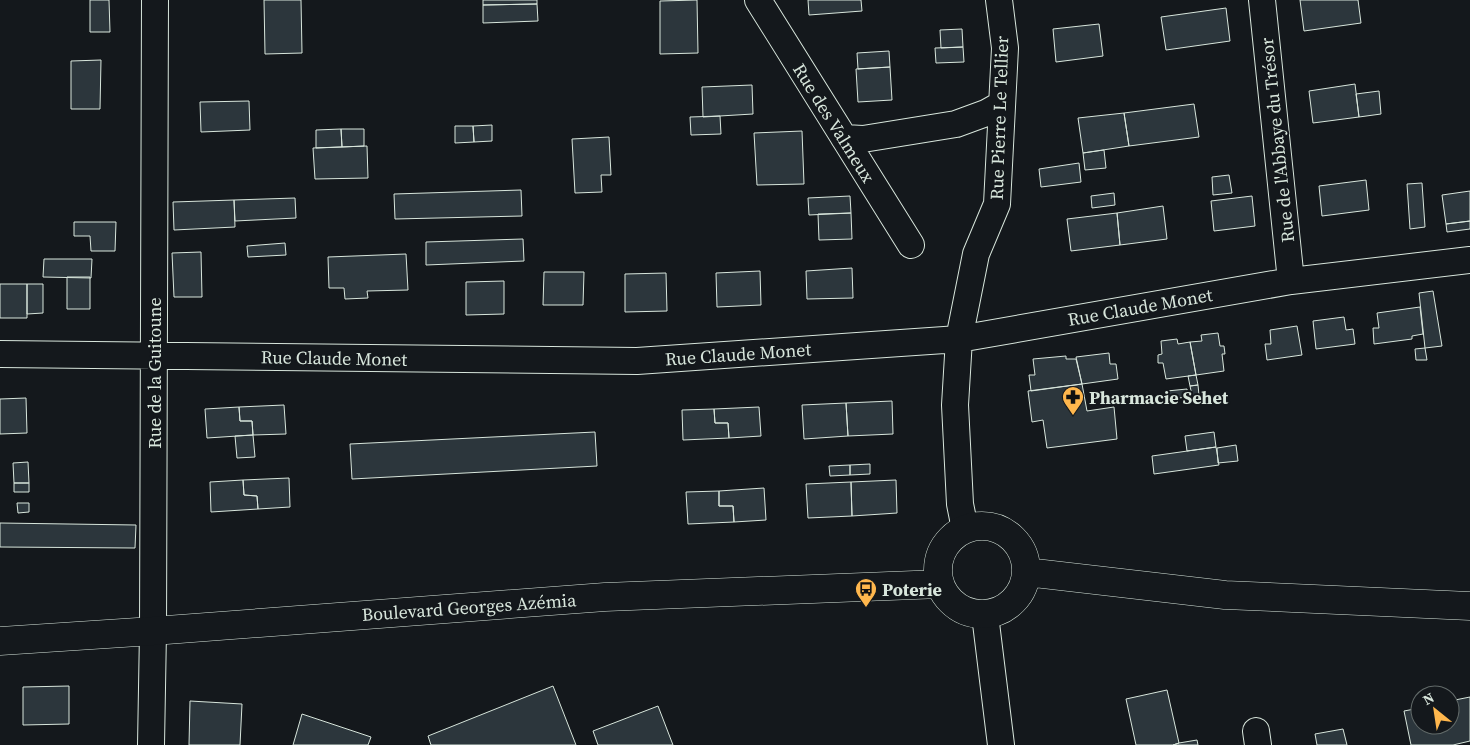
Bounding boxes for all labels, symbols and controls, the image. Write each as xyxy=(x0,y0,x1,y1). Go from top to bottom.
street label: Rue Pierre Le Tellier xyxy=(984,35,1014,200)
street label: Rue de l'Abbaye du Trésor xyxy=(1254,36,1300,244)
street label: Rue des Valmeux xyxy=(787,58,881,188)
street label: Rue Claude Monet xyxy=(1066,282,1214,332)
street label: Rue de la Guitoune xyxy=(142,297,167,449)
street label: Rue Claude Monet xyxy=(664,336,812,372)
street label: Rue Claude Monet xyxy=(261,344,408,372)
pharmacy icon: Pharmacie Sehet xyxy=(1061,385,1085,416)
place label: Pharmacie Sehet xyxy=(1089,385,1229,410)
bus stop icon: Poterie xyxy=(854,577,878,608)
place label: Poterie xyxy=(882,577,942,602)
street label: Boulevard Georges Azémia xyxy=(361,587,578,627)
north arrow xyxy=(1410,685,1460,735)
text: N xyxy=(1419,688,1438,710)

